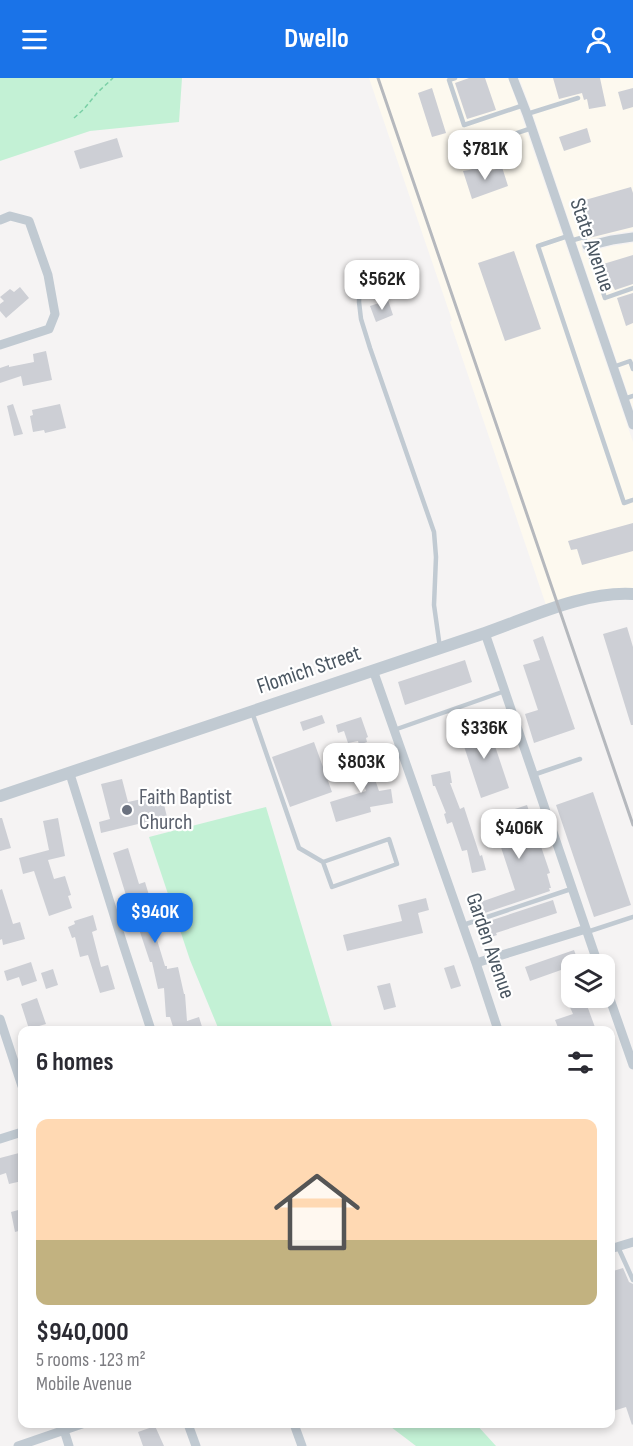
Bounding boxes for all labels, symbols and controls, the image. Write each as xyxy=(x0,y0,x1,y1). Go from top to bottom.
icon: menu xyxy=(18,23,51,56)
text: Dwello xyxy=(284,23,349,55)
icon: person xyxy=(582,23,615,56)
pin: $781K xyxy=(443,130,527,181)
text: $781K xyxy=(462,137,508,161)
street label: State Avenue xyxy=(563,195,621,295)
pin: $562K xyxy=(340,260,424,311)
text: $562K xyxy=(358,267,406,291)
street label: Flomich Street xyxy=(254,640,365,700)
pin: $336K xyxy=(442,709,526,760)
text: $336K xyxy=(460,716,508,740)
pin: $803K xyxy=(319,743,403,794)
text: $803K xyxy=(337,750,385,774)
place label: Faith Baptist Church xyxy=(139,784,232,836)
marker: Faith Baptist Church xyxy=(120,803,134,817)
pin: $406K xyxy=(477,809,561,860)
text: $406K xyxy=(495,816,543,840)
street label: Garden Avenue xyxy=(459,890,521,1002)
pin: $940K xyxy=(113,893,197,944)
text: $940K xyxy=(131,900,179,924)
map controls xyxy=(561,954,615,1008)
button: layers xyxy=(561,954,615,1008)
icon: filters xyxy=(564,1046,597,1079)
text: 6 homes xyxy=(36,1047,114,1078)
icon: home xyxy=(263,1158,371,1266)
text: $940,000 xyxy=(36,1317,129,1348)
text: 5 rooms · 123 m² xyxy=(36,1348,146,1372)
text: Mobile Avenue xyxy=(36,1372,132,1396)

